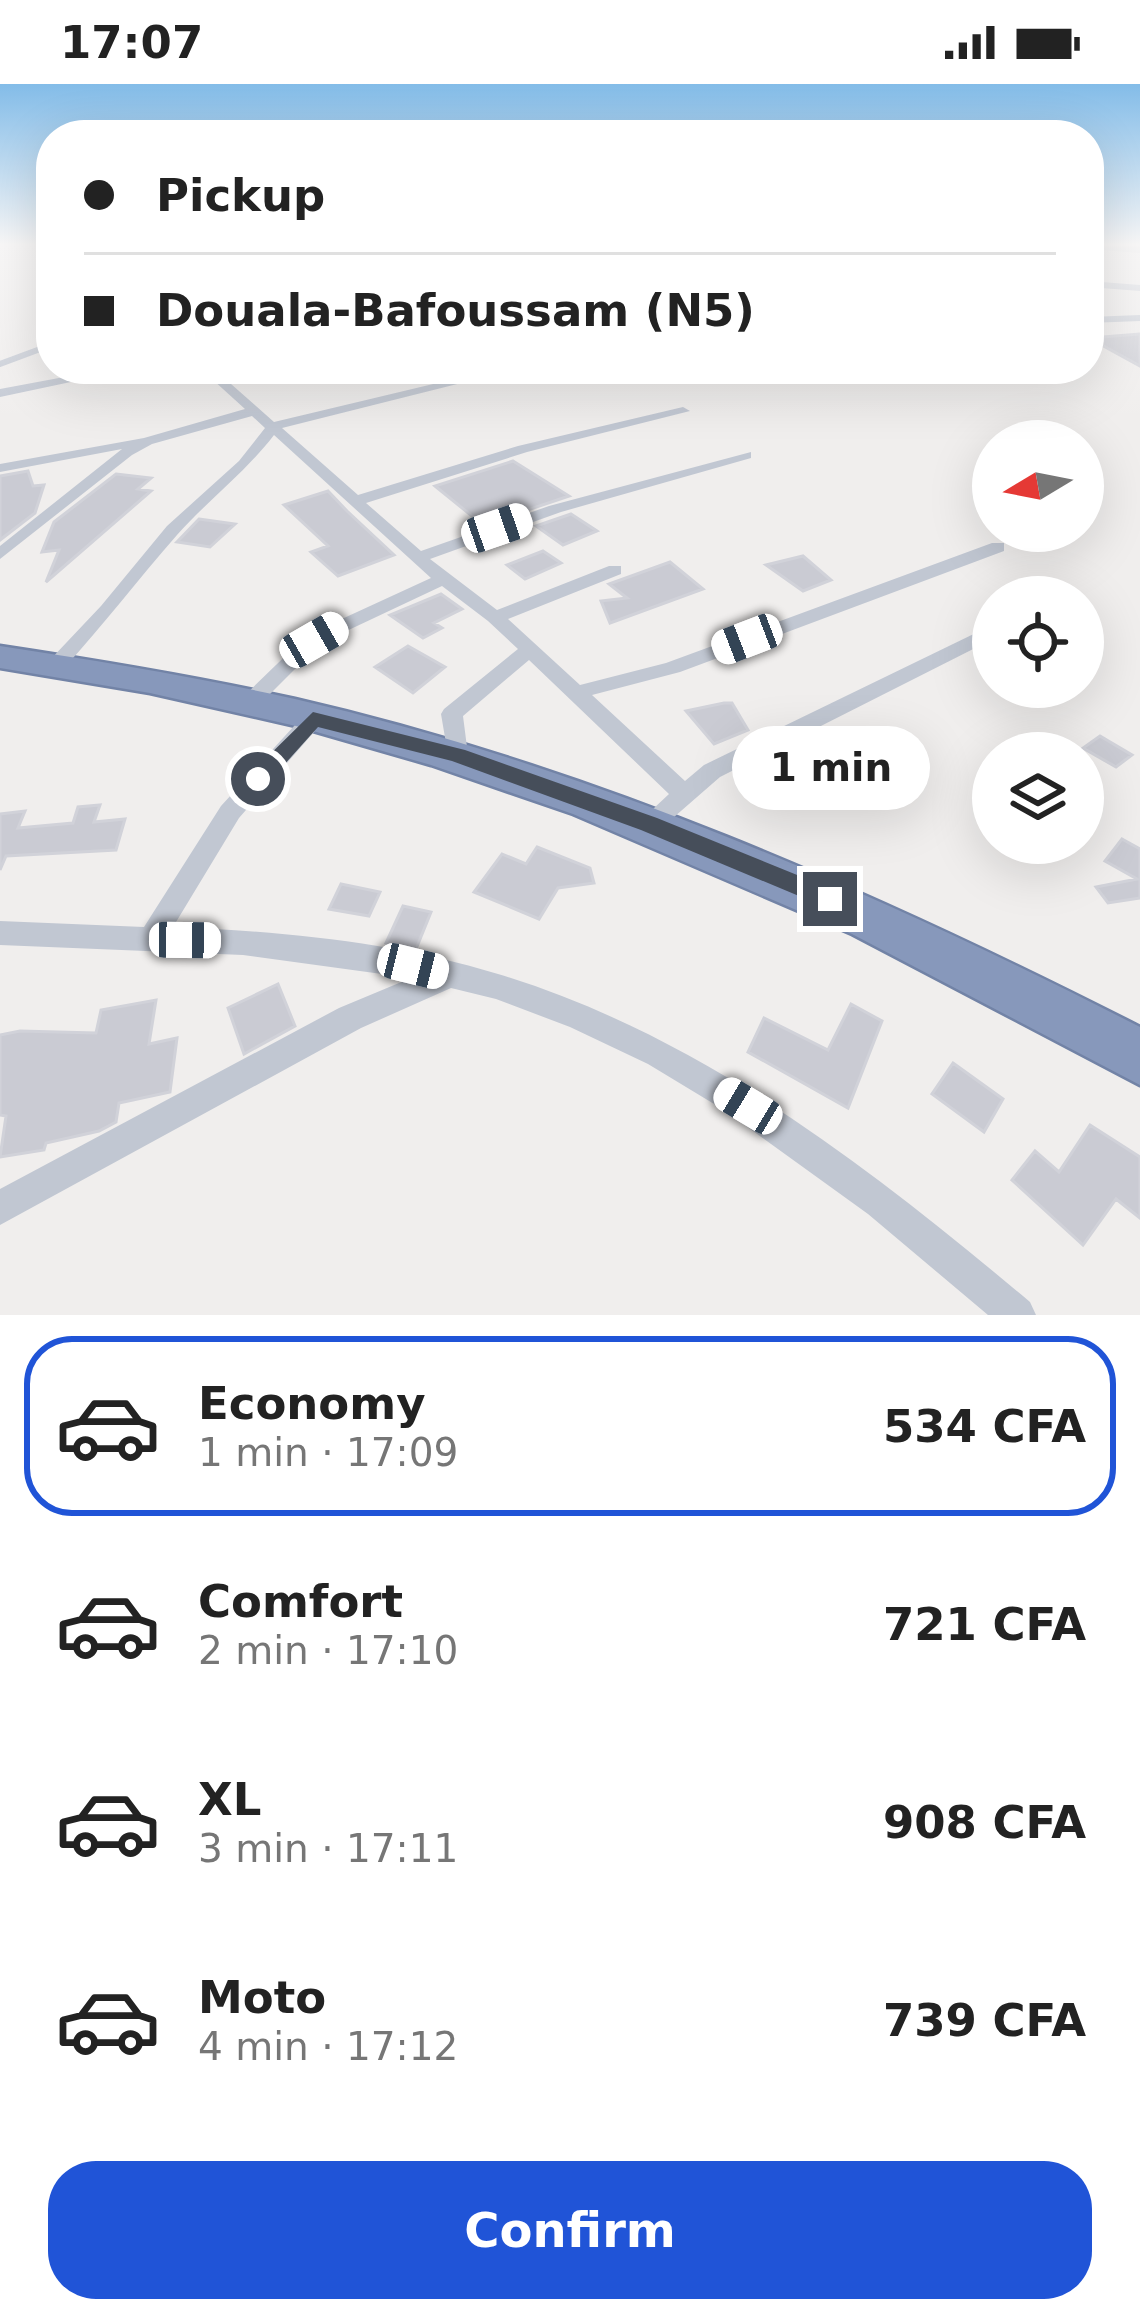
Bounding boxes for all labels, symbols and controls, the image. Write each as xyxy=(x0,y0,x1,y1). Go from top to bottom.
text: 17:07 xyxy=(60,16,203,69)
text: Pickup xyxy=(156,169,325,222)
text: Douala-Bafoussam (N5) xyxy=(156,284,755,337)
north arrow xyxy=(972,420,1104,552)
map controls xyxy=(972,420,1104,864)
car xyxy=(457,499,537,557)
button: locate xyxy=(972,576,1104,708)
car xyxy=(274,606,354,674)
car xyxy=(707,609,787,669)
callout: 1 min xyxy=(731,725,929,809)
button: layers xyxy=(972,732,1104,864)
text: 1 min xyxy=(770,745,892,790)
route start xyxy=(231,752,285,806)
route end xyxy=(803,872,857,926)
car xyxy=(149,921,221,959)
car xyxy=(374,940,452,992)
car xyxy=(708,1072,788,1140)
icon: car xyxy=(54,1372,162,1480)
text: Economy xyxy=(198,1377,426,1430)
text: 534 CFA xyxy=(883,1400,1086,1453)
text: 1 min · 17:09 xyxy=(198,1430,458,1475)
icon: car xyxy=(54,1570,162,1678)
text: Comfort xyxy=(198,1575,403,1628)
text: 721 CFA xyxy=(883,1598,1086,1651)
text: 2 min · 17:10 xyxy=(198,1628,458,1673)
icon: car xyxy=(54,1768,162,1876)
text: XL xyxy=(198,1773,261,1826)
text: 908 CFA xyxy=(883,1796,1086,1849)
text: 3 min · 17:11 xyxy=(198,1826,458,1871)
icon: car xyxy=(54,1966,162,2074)
text: Moto xyxy=(198,1971,326,2024)
text: 739 CFA xyxy=(883,1994,1086,2047)
text: 4 min · 17:12 xyxy=(198,2024,458,2069)
button: Confirm xyxy=(48,2161,1092,2299)

